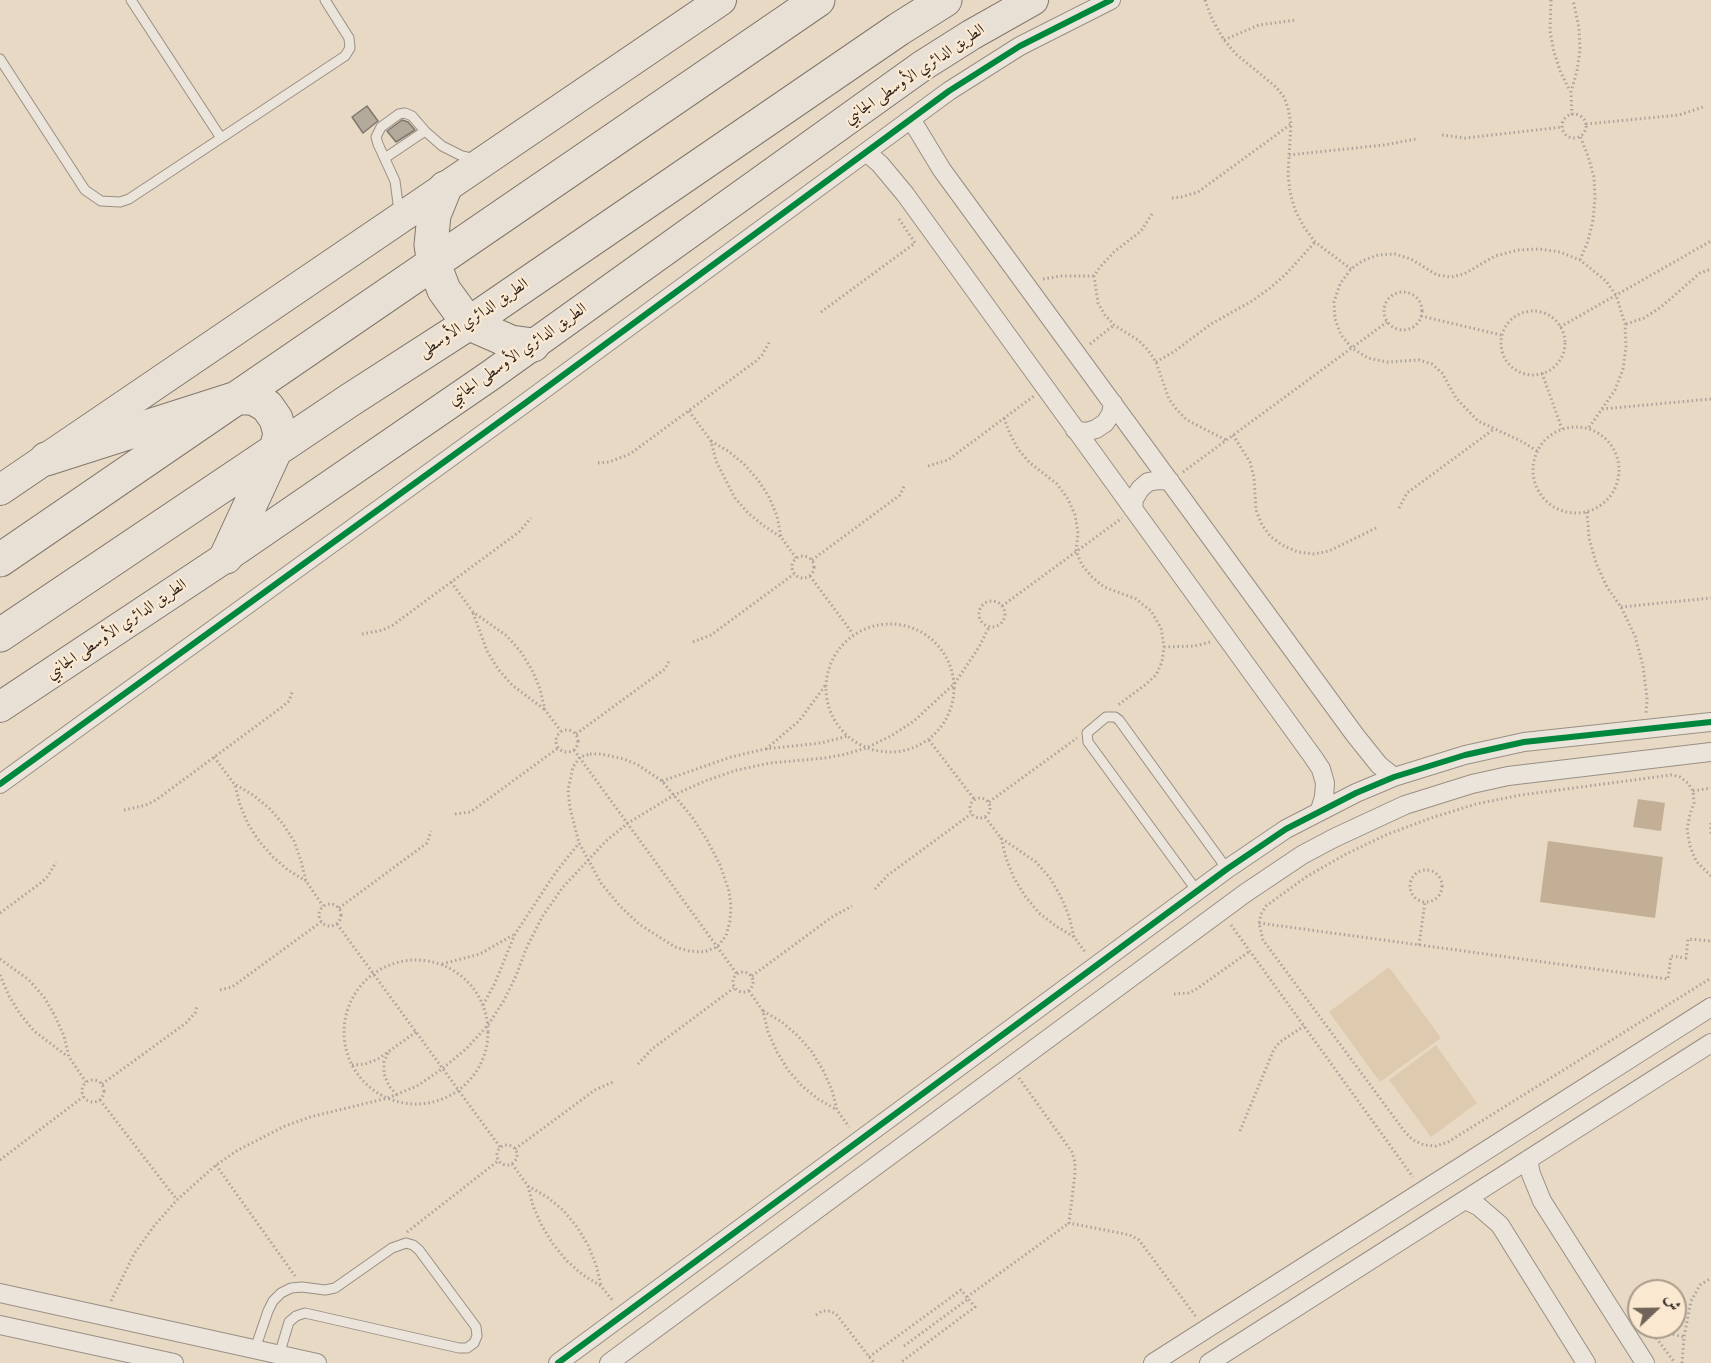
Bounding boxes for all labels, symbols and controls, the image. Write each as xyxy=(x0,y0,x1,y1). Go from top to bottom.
street label: الطريق الدائري الأوسطى الجانبي xyxy=(841,21,989,129)
street label: الطريق الدائري الأوسطى xyxy=(415,275,533,363)
street label: الطريق الدائري الأوسطى الجانبي xyxy=(445,300,591,410)
street label: الطريق الدائري الأوسطى الجانبي xyxy=(43,576,191,684)
north arrow xyxy=(1627,1279,1687,1339)
text: ش xyxy=(1660,1292,1684,1314)

